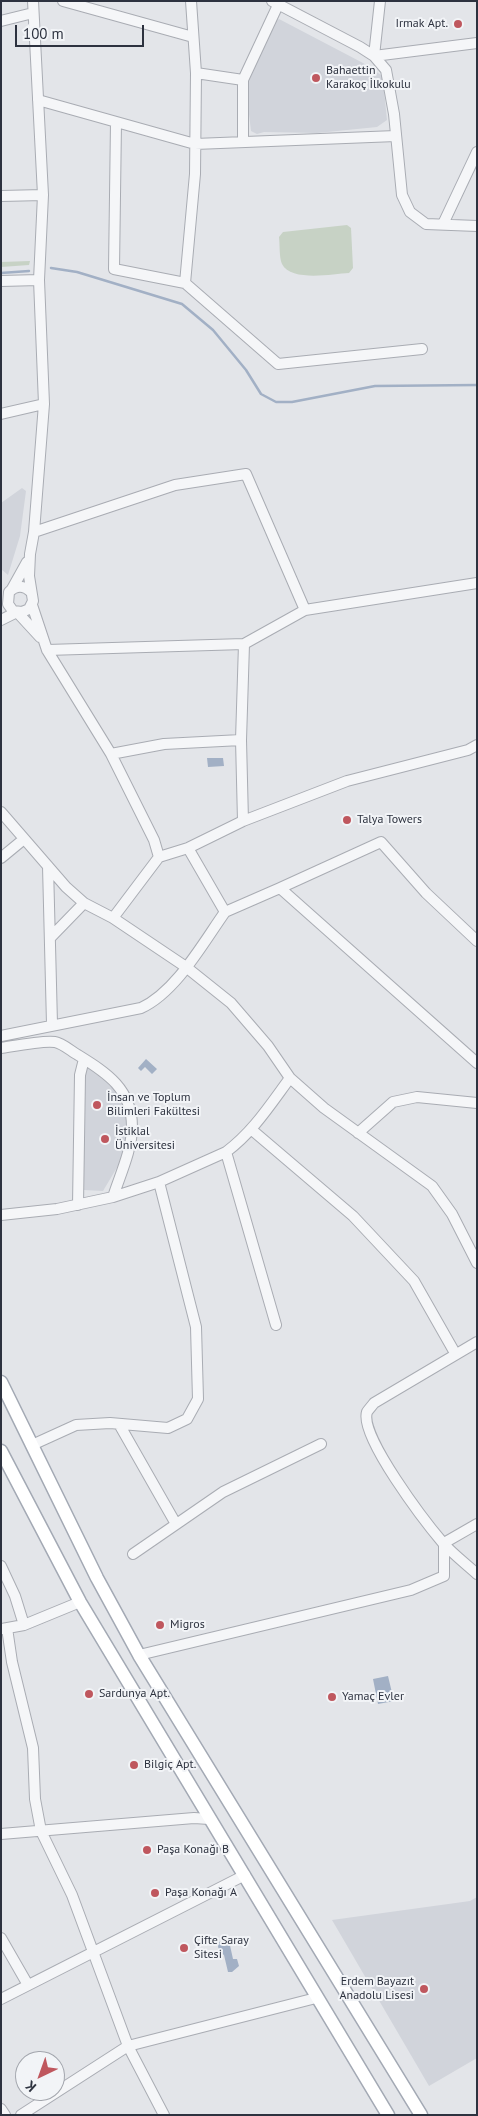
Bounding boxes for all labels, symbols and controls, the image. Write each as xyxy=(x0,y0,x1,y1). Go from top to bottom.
scale bar xyxy=(18,15,146,47)
place label: Irmak Apt. xyxy=(395,17,448,31)
marker: Irmak Apt. xyxy=(452,18,464,30)
text: 100 m xyxy=(23,24,64,43)
place label: Bahaettin Karakoç İlkokulu xyxy=(326,64,411,92)
marker: Bahaettin Karakoç İlkokulu xyxy=(310,72,322,84)
place label: Talya Towers xyxy=(357,813,422,827)
marker: Talya Towers xyxy=(341,814,353,826)
place label: İnsan ve Toplum Bilimleri Fakültesi xyxy=(107,1091,200,1119)
marker: İnsan ve Toplum Bilimleri Fakültesi xyxy=(91,1099,103,1111)
place label: İstiklal Üniversitesi xyxy=(115,1125,175,1153)
marker: İstiklal Üniversitesi xyxy=(99,1133,111,1145)
place label: Migros xyxy=(170,1618,205,1632)
marker: Migros xyxy=(154,1619,166,1631)
place label: Sardunya Apt. xyxy=(99,1687,170,1701)
marker: Sardunya Apt. xyxy=(83,1688,95,1700)
place label: Yamaç Evler xyxy=(342,1690,404,1704)
marker: Yamaç Evler xyxy=(326,1691,338,1703)
place label: Bilgiç Apt. xyxy=(144,1758,196,1772)
marker: Bilgiç Apt. xyxy=(128,1759,140,1771)
place label: Paşa Konağı B xyxy=(157,1843,229,1857)
marker: Paşa Konağı B xyxy=(141,1844,153,1856)
place label: Paşa Konağı A xyxy=(165,1886,237,1900)
marker: Paşa Konağı A xyxy=(149,1887,161,1899)
place label: Çifte Saray Sitesi xyxy=(194,1934,249,1962)
marker: Çifte Saray Sitesi xyxy=(178,1942,190,1954)
place label: Erdem Bayazıt Anadolu Lisesi xyxy=(340,1975,414,2003)
marker: Erdem Bayazıt Anadolu Lisesi xyxy=(418,1983,430,1995)
north arrow xyxy=(15,2051,65,2101)
text: K xyxy=(21,2077,40,2096)

